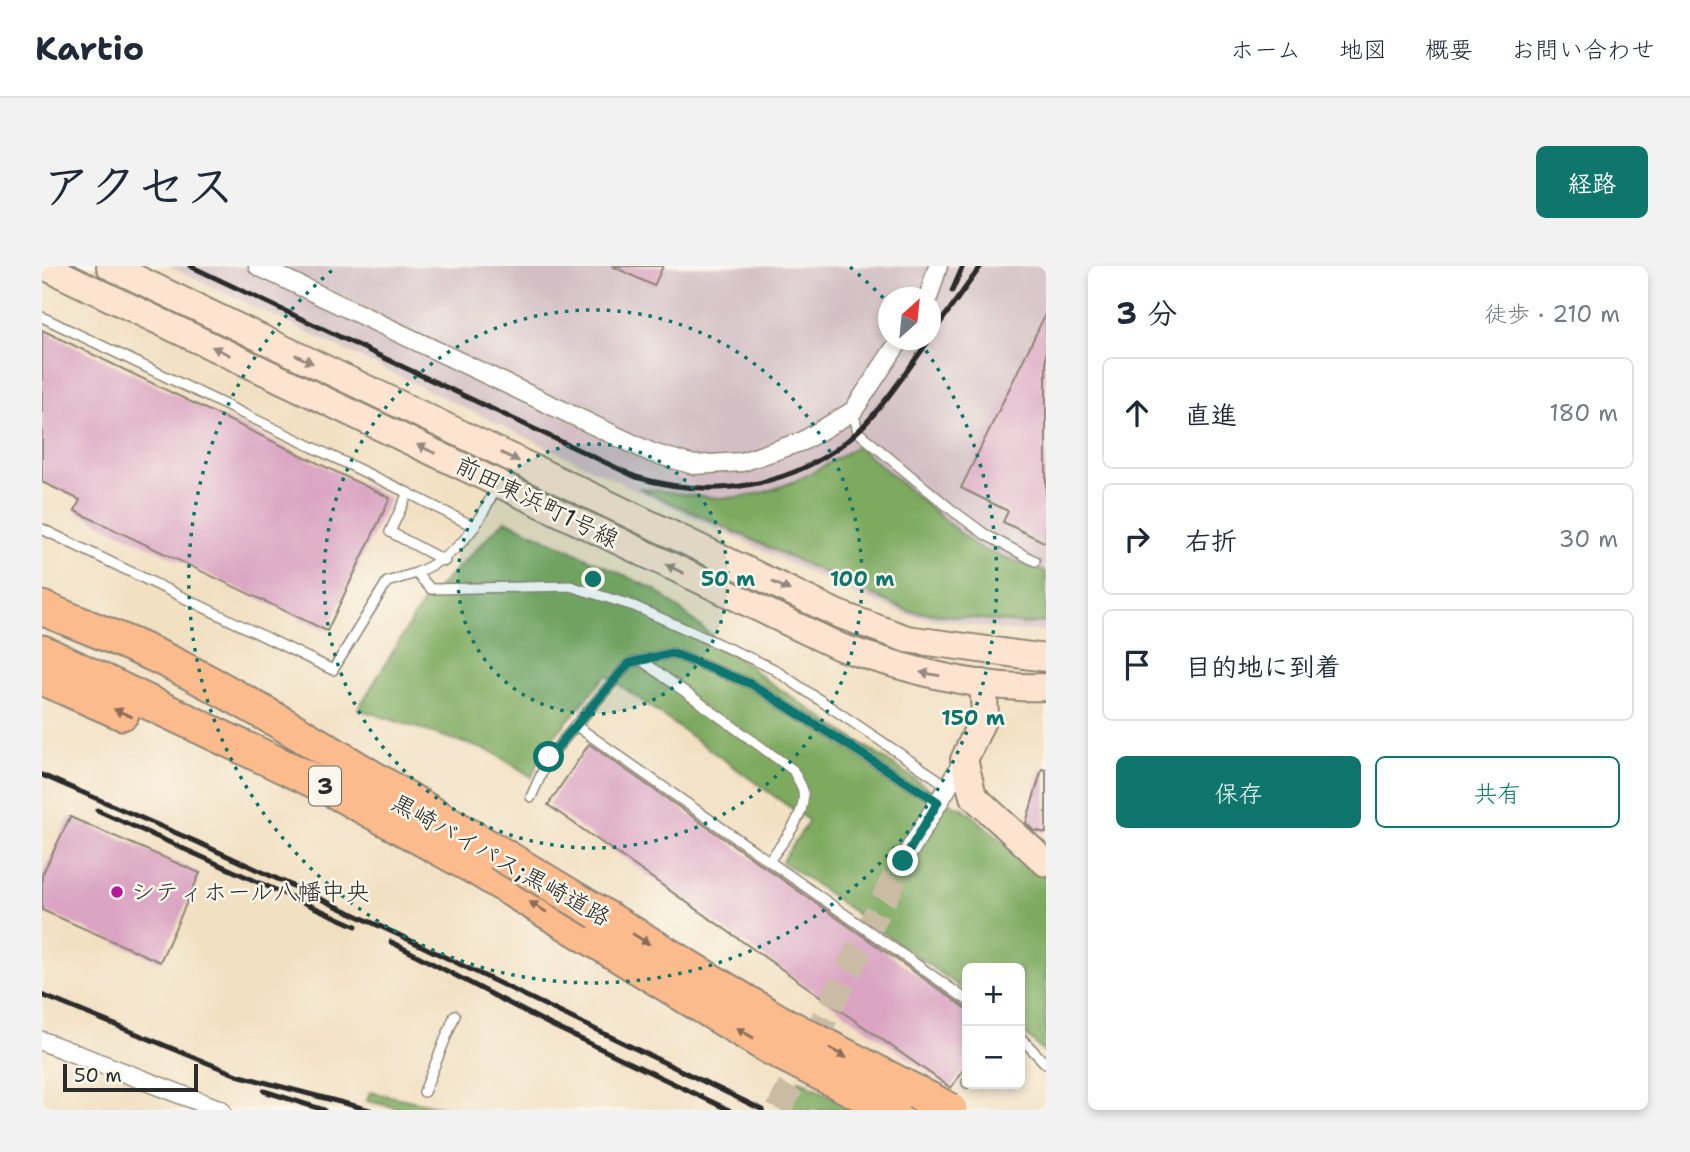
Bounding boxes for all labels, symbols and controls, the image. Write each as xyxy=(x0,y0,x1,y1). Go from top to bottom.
text: Kartio xyxy=(35,26,144,71)
text: ホーム xyxy=(1230,34,1301,66)
text: 地図 xyxy=(1339,34,1387,66)
text: 概要 xyxy=(1425,34,1473,66)
text: お問い合わせ xyxy=(1511,34,1655,66)
button: 経路 xyxy=(1536,146,1648,218)
text: アクセス xyxy=(42,153,235,219)
north arrow xyxy=(878,287,941,350)
text: 3 分 xyxy=(1116,293,1177,334)
text: 徒歩 · 210 m xyxy=(1484,299,1620,329)
one-way arrow xyxy=(211,345,231,357)
one-way arrow xyxy=(294,353,314,364)
icon: ahead xyxy=(1118,394,1156,432)
text: 直進 xyxy=(1185,397,1237,432)
text: 180 m xyxy=(1549,398,1618,428)
one-way arrow xyxy=(416,444,436,455)
street label: 前田東浜町1号線 xyxy=(450,449,624,555)
one-way arrow xyxy=(500,451,520,462)
icon: right xyxy=(1118,520,1156,558)
text: 右折 xyxy=(1185,523,1237,558)
text: 30 m xyxy=(1559,524,1618,554)
one-way arrow xyxy=(665,563,685,574)
text: 50 m xyxy=(701,565,755,593)
text: 100 m xyxy=(830,565,894,593)
centre of rings xyxy=(581,567,605,591)
one-way arrow xyxy=(771,581,791,592)
icon: arrive xyxy=(1118,646,1156,684)
text: 目的地に到着 xyxy=(1185,649,1341,684)
one-way arrow xyxy=(919,668,941,679)
text: 150 m xyxy=(941,704,1005,732)
one-way arrow xyxy=(113,707,133,719)
route start xyxy=(533,741,564,772)
button: 保存 xyxy=(1116,756,1361,828)
button: 共有 xyxy=(1375,756,1620,828)
road number: 3 xyxy=(309,766,341,806)
street label: 黒崎バイパス;黒崎道路 xyxy=(386,786,616,934)
route end xyxy=(887,845,918,876)
place label: シティホール八幡中央 xyxy=(131,876,370,908)
marker: シティホール八幡中央 xyxy=(109,884,125,900)
one-way arrow xyxy=(529,901,548,913)
one-way arrow xyxy=(632,933,651,946)
map controls xyxy=(962,963,1025,1089)
button: + xyxy=(962,963,1025,1026)
button: − xyxy=(962,1026,1025,1089)
one-way arrow xyxy=(735,1027,754,1039)
one-way arrow xyxy=(828,1048,848,1059)
scale bar xyxy=(63,1061,198,1093)
text: 50 m xyxy=(74,1063,122,1088)

